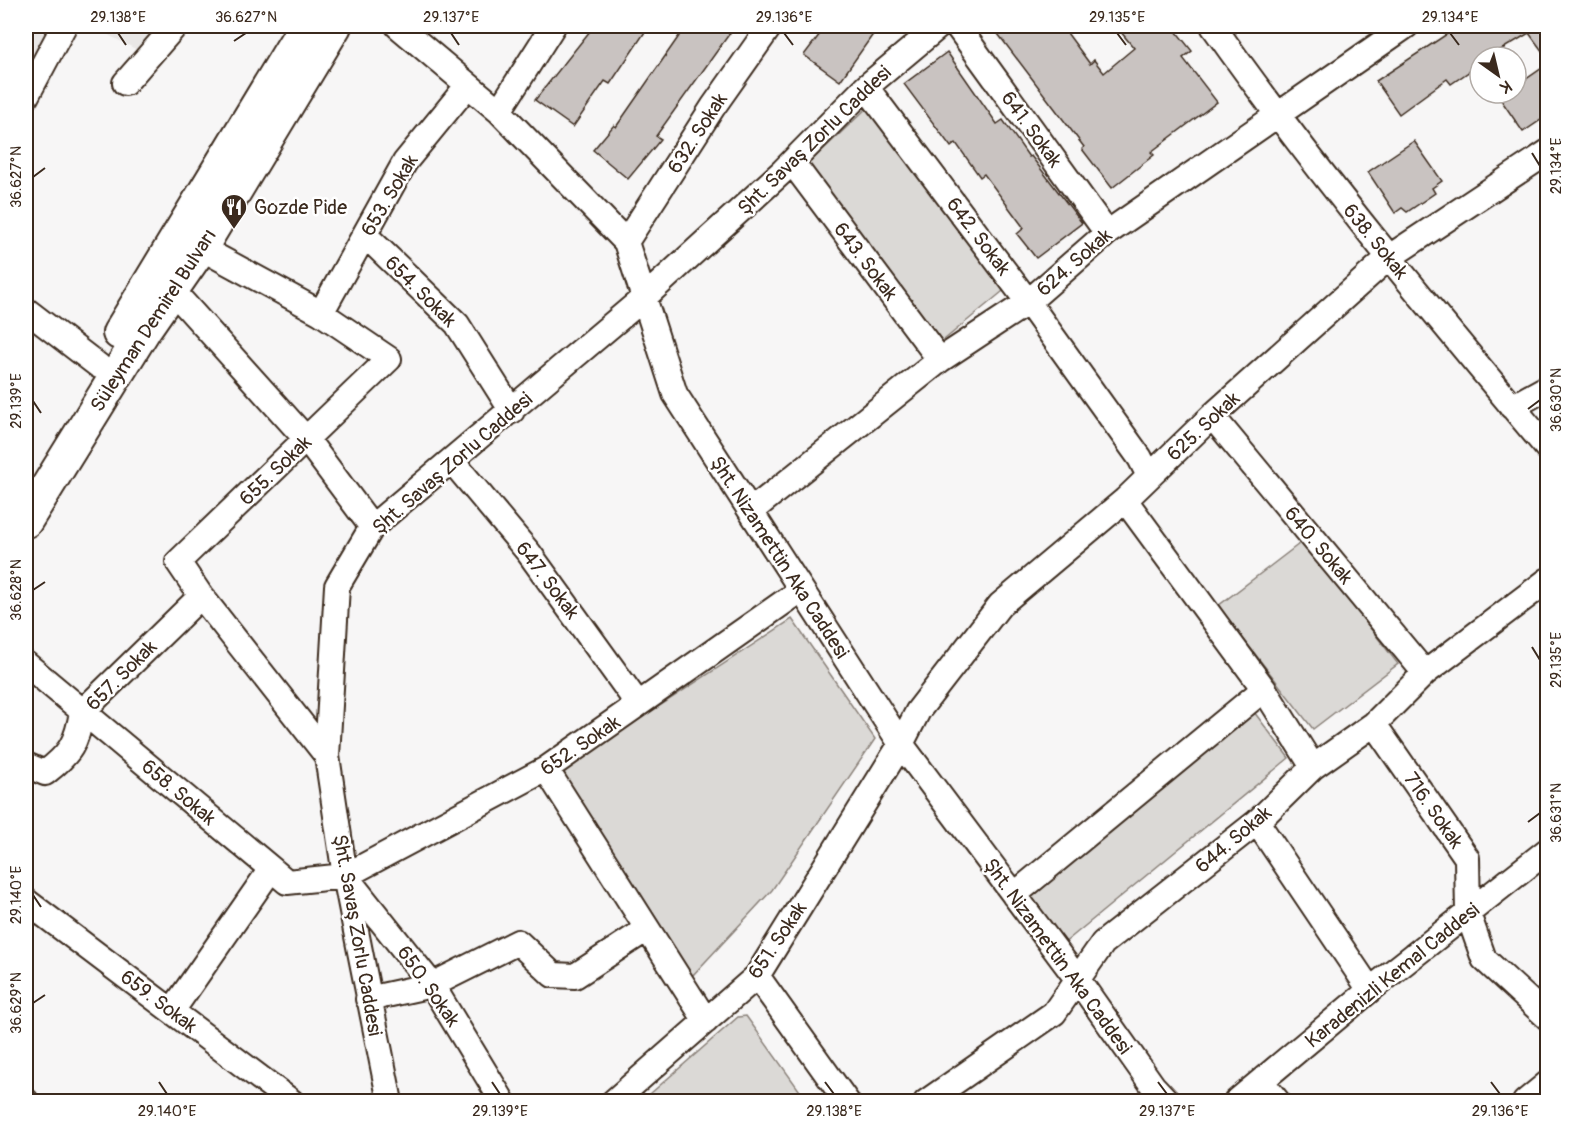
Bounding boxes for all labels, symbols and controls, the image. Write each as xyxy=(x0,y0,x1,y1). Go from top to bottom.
text: 29.138°E xyxy=(90,8,146,27)
text: 36.627°N xyxy=(215,8,277,27)
text: 29.137°E xyxy=(423,8,479,27)
text: 29.136°E xyxy=(756,8,813,27)
text: 29.135°E xyxy=(1089,8,1145,27)
text: 29.134°E xyxy=(1422,8,1479,27)
north arrow xyxy=(1468,45,1528,105)
street label: Şht. Savaş Zorlu Caddesi xyxy=(732,60,896,220)
text: K xyxy=(1496,76,1515,98)
street label: 641. Sokak xyxy=(996,86,1068,173)
street label: 632. Sokak xyxy=(662,88,733,178)
text: 29.134°E xyxy=(1547,137,1566,194)
text: 36.627°N xyxy=(7,146,26,208)
street label: 653. Sokak xyxy=(355,149,424,241)
restaurant icon: Gozde Pide xyxy=(219,192,249,230)
street label: 642. Sokak xyxy=(941,192,1017,281)
place label: Gozde Pide xyxy=(254,195,347,220)
street label: 638. Sokak xyxy=(1338,198,1414,285)
street label: 643. Sokak xyxy=(828,217,904,306)
street label: 624. Sokak xyxy=(1032,222,1118,302)
street label: Süleyman Demirel Bulvarı xyxy=(85,224,222,417)
street label: 654. Sokak xyxy=(380,250,462,333)
text: 36.630°N xyxy=(1547,368,1566,432)
text: 29.139°E xyxy=(7,373,26,429)
street label: 625. Sokak xyxy=(1162,386,1246,466)
street label: Şht. Savaş Zorlu Caddesi xyxy=(367,387,538,540)
street label: 655. Sokak xyxy=(234,430,317,511)
street label: Şht. Nizamettin Aka Caddesi xyxy=(705,451,854,663)
street label: 640. Sokak xyxy=(1279,501,1359,590)
street label: 647. Sokak xyxy=(510,536,585,625)
text: 36.628°N xyxy=(7,559,26,621)
text: 29.135°E xyxy=(1547,632,1566,688)
street label: 657. Sokak xyxy=(81,634,163,716)
street label: 652. Sokak xyxy=(536,709,625,781)
street label: 658. Sokak xyxy=(136,754,222,831)
street label: 716. Sokak xyxy=(1398,767,1469,854)
text: 36.631°N xyxy=(1547,783,1566,843)
street label: 644. Sokak xyxy=(1190,800,1277,879)
street label: Şht. Savaş Zorlu Caddesi xyxy=(327,832,388,1038)
street label: Şht. Nizamettin Aka Caddesi xyxy=(978,853,1137,1059)
text: 29.140°E xyxy=(7,866,26,924)
street label: 651. Sokak xyxy=(743,897,813,984)
street label: Karadenizli Kemal Caddesi xyxy=(1300,897,1484,1053)
street label: 650. Sokak xyxy=(392,941,466,1032)
street label: 659. Sokak xyxy=(115,964,203,1039)
text: 36.629°N xyxy=(7,972,26,1034)
text: 29.140°E xyxy=(138,1102,196,1121)
text: 29.139°E xyxy=(472,1102,528,1121)
text: 29.138°E xyxy=(806,1102,862,1121)
text: 29.137°E xyxy=(1139,1102,1195,1121)
text: 29.136°E xyxy=(1472,1102,1529,1121)

